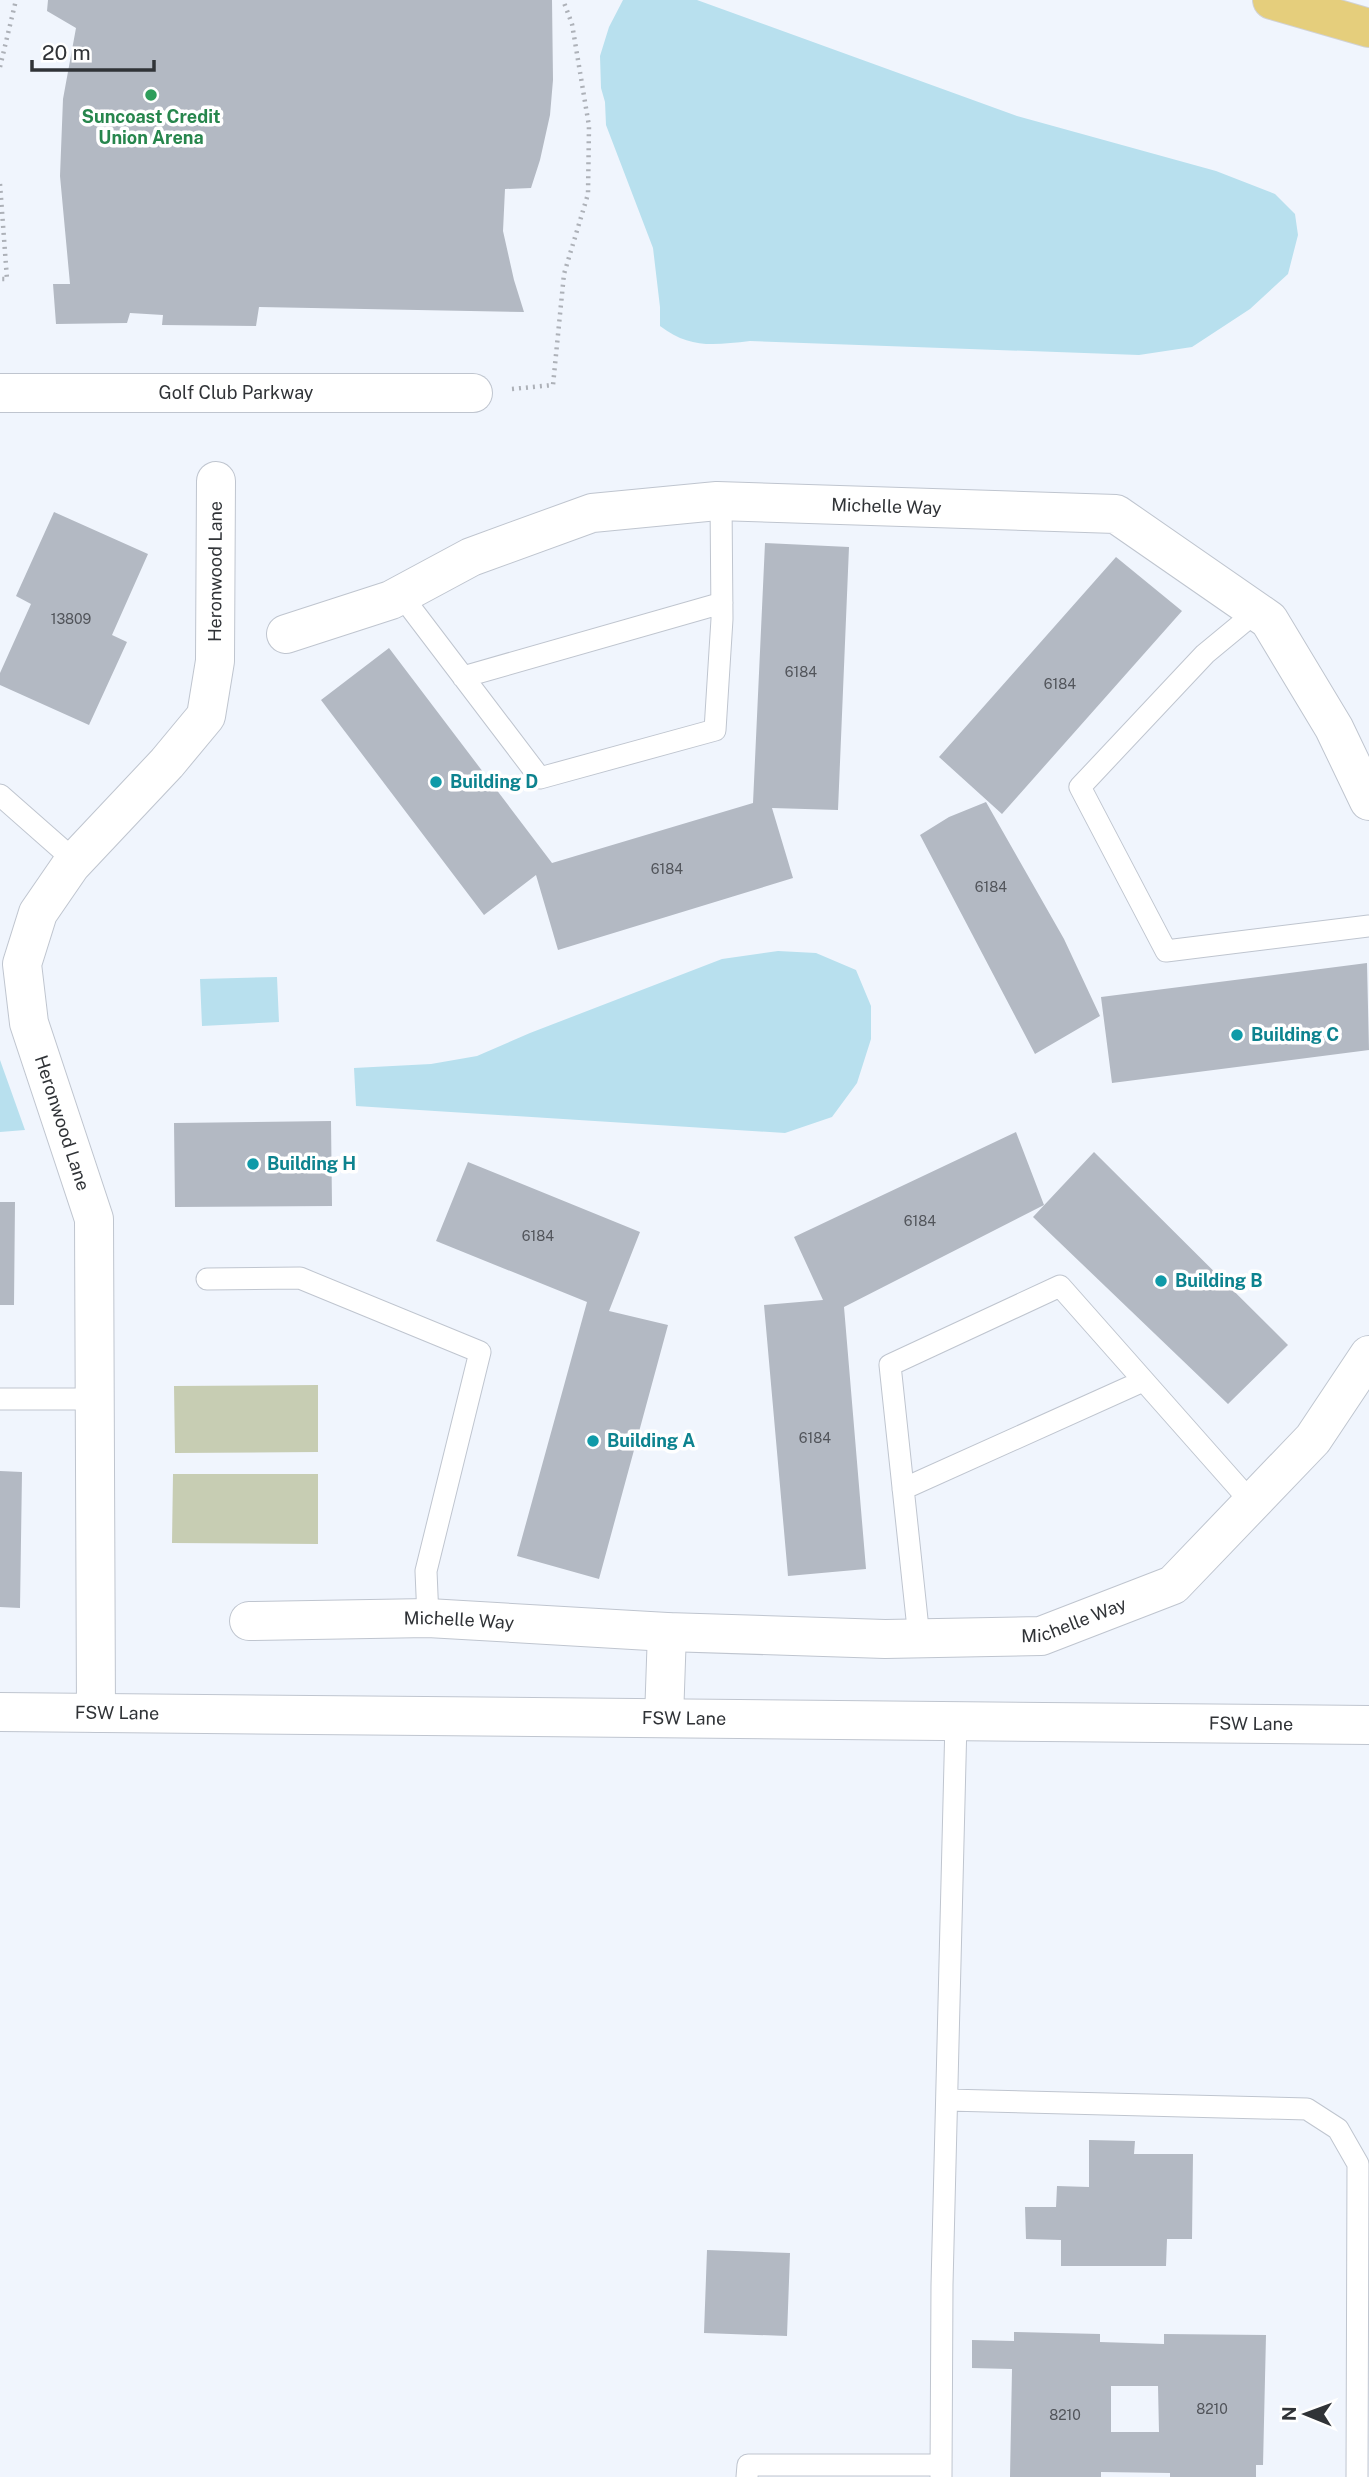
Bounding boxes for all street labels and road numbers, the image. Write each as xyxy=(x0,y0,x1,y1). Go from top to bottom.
street label: Golf Club Parkway xyxy=(159,382,314,403)
street label: Michelle Way xyxy=(831,494,942,518)
street label: Heronwood Lane xyxy=(204,501,226,642)
street label: Heronwood Lane xyxy=(31,1053,94,1193)
street label: Michelle Way xyxy=(1021,1593,1130,1646)
street label: Michelle Way xyxy=(403,1607,515,1633)
street label: FSW Lane xyxy=(75,1702,159,1724)
street label: FSW Lane xyxy=(642,1707,726,1729)
street label: FSW Lane xyxy=(1209,1712,1293,1734)

